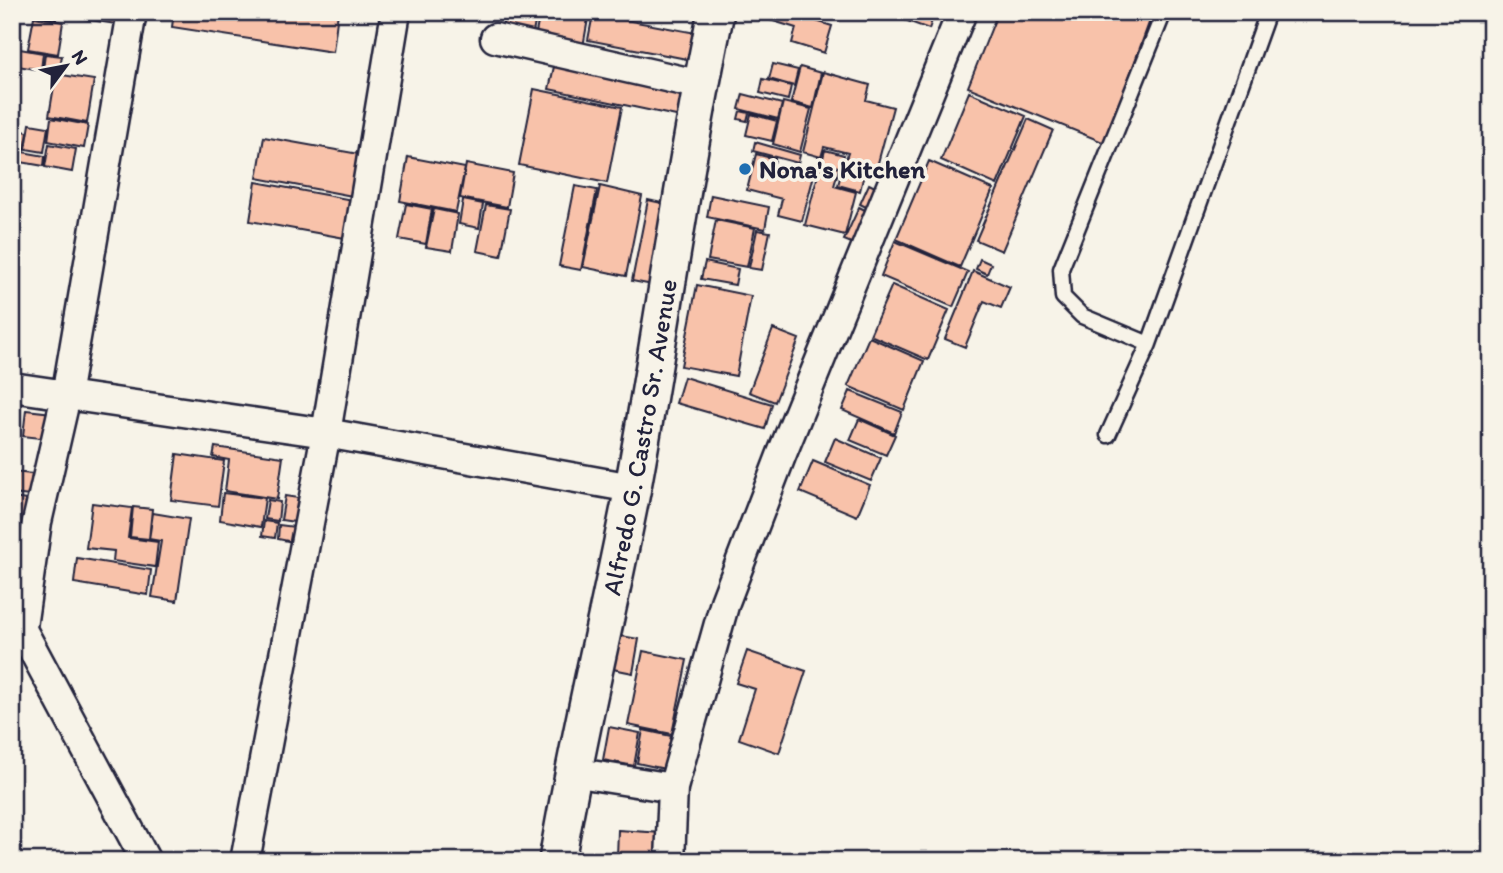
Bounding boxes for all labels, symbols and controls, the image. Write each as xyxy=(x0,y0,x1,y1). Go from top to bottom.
north arrow xyxy=(32,32,102,102)
text: N xyxy=(67,46,93,69)
place label: Nona's Kitchen xyxy=(759,153,926,185)
marker: Nona's Kitchen xyxy=(737,161,753,177)
street label: Alfredo G. Castro Sr. Avenue xyxy=(595,277,684,598)

